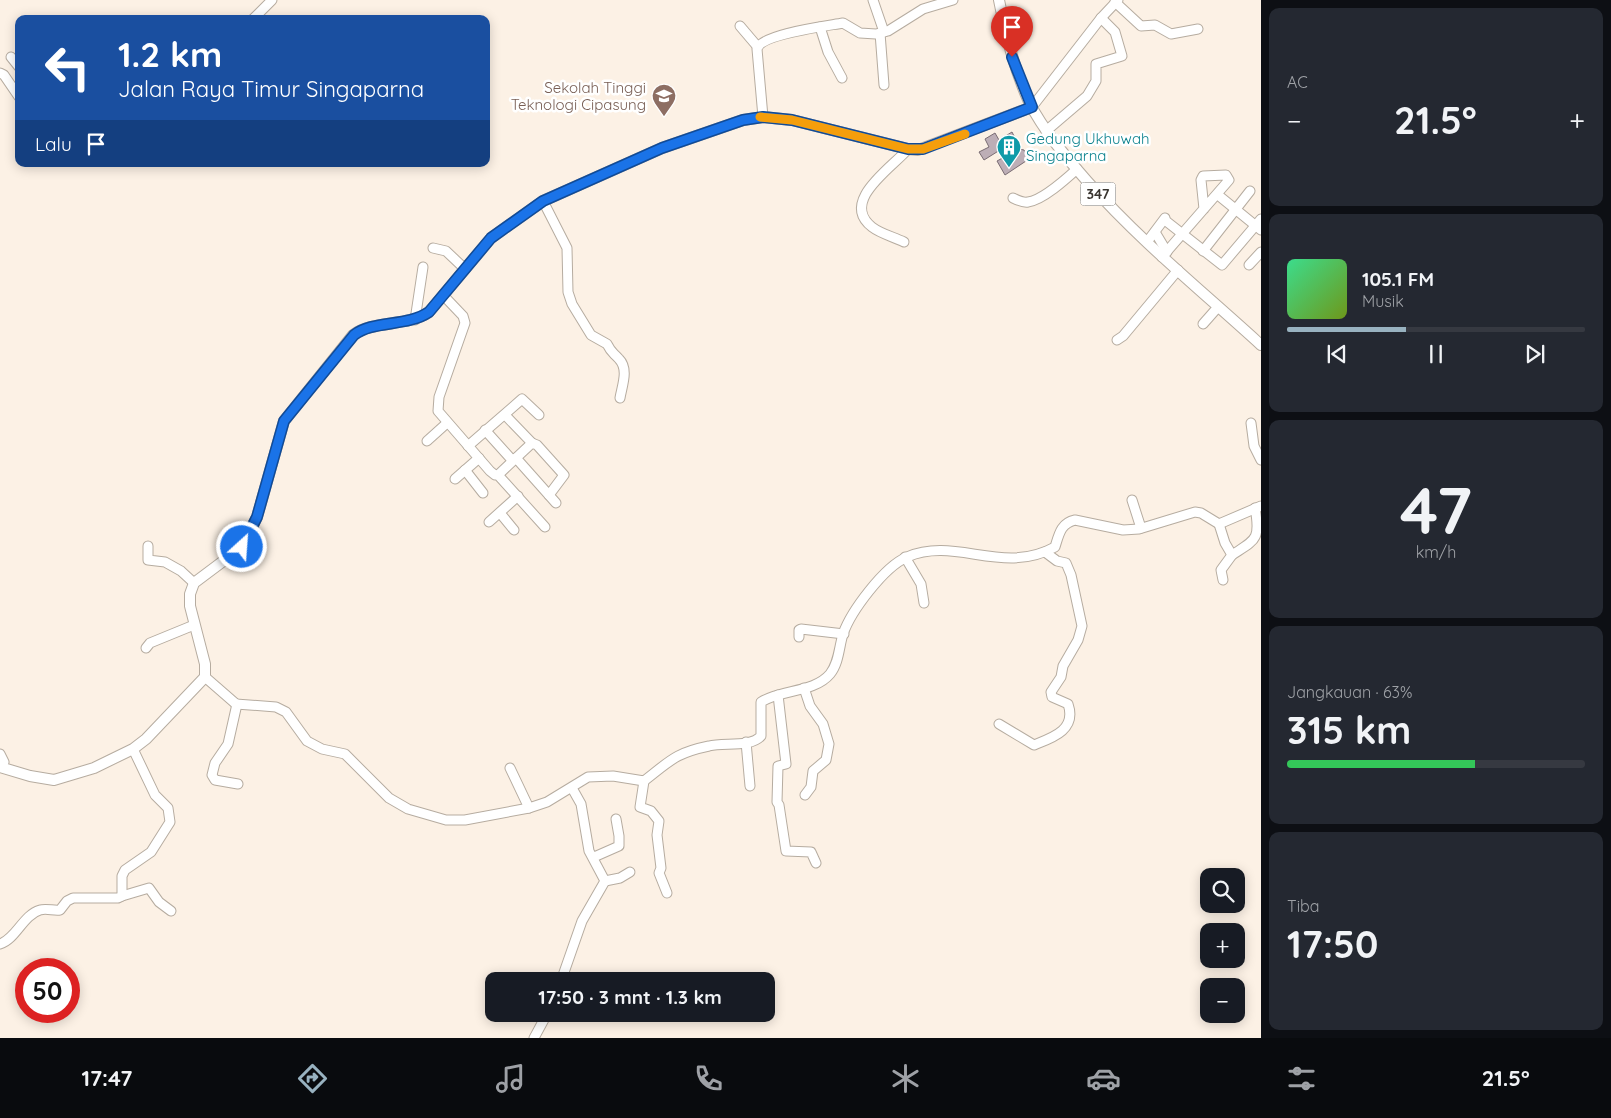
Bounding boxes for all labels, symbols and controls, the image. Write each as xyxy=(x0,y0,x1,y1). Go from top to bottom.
pin xyxy=(991,6,1033,57)
icon: arrive xyxy=(998,13,1026,41)
text: 1.2 km xyxy=(118,32,222,76)
icon: left xyxy=(35,35,100,100)
text: AC xyxy=(1287,72,1308,92)
text: Jalan Raya Timur Singaparna xyxy=(118,75,424,103)
place label: Sekolah Tinggi Teknologi Cipasung xyxy=(511,78,646,114)
school or university icon: Sekolah Tinggi Teknologi Cipasung xyxy=(651,83,677,117)
text: 21.5° xyxy=(1394,96,1477,144)
text: − xyxy=(1287,103,1302,138)
text: + xyxy=(1569,103,1585,138)
place label: Gedung Ukhuwah Singaparna xyxy=(1026,129,1150,165)
icon: arrive xyxy=(82,130,110,158)
text: Lalu xyxy=(35,132,72,156)
building icon: Gedung Ukhuwah Singaparna xyxy=(996,134,1022,168)
road number: 347 xyxy=(1080,182,1116,205)
text: 105.1 FM xyxy=(1362,267,1434,291)
text: Musik xyxy=(1362,291,1404,311)
icon: previous xyxy=(1323,340,1351,368)
icon: pause xyxy=(1422,340,1450,368)
icon: next xyxy=(1521,340,1549,368)
text: 47 xyxy=(1400,469,1472,550)
position arrow xyxy=(215,520,267,572)
text: km/h xyxy=(1416,542,1456,562)
text: Jangkauan · 63% xyxy=(1287,682,1412,702)
text: 315 km xyxy=(1287,706,1411,754)
map controls xyxy=(1200,868,1245,1023)
button: search xyxy=(1200,868,1245,913)
text: Tiba xyxy=(1287,896,1319,916)
text: 17:50 xyxy=(1287,920,1378,968)
button: + xyxy=(1200,923,1245,968)
speed limit sign: 50 xyxy=(15,958,80,1023)
button: − xyxy=(1200,978,1245,1023)
text: 17:50 · 3 mnt · 1.3 km xyxy=(538,985,722,1009)
icon: directions xyxy=(295,1061,330,1096)
icon: music xyxy=(493,1061,528,1096)
icon: phone xyxy=(691,1061,726,1096)
icon: climate xyxy=(888,1061,923,1096)
icon: car xyxy=(1086,1061,1121,1096)
icon: filters xyxy=(1284,1061,1319,1096)
text: 17:47 xyxy=(81,1064,132,1092)
text: 21.5° xyxy=(1482,1064,1530,1092)

